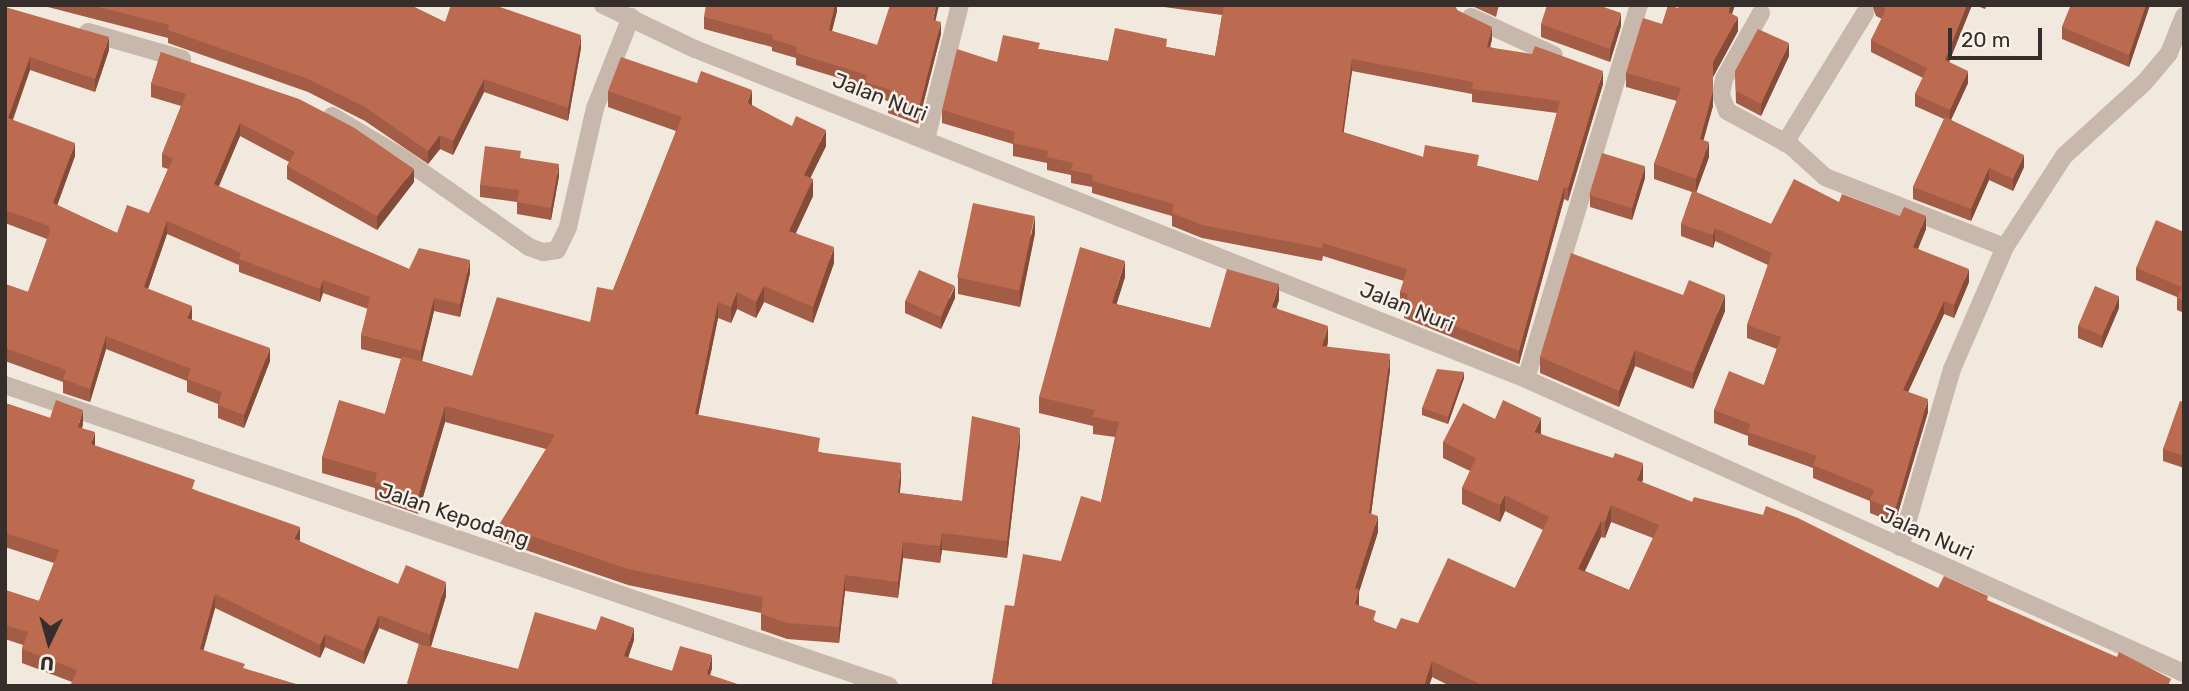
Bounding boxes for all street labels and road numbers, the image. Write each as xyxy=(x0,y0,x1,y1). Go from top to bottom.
street label: Jalan Nuri xyxy=(829,67,931,127)
street label: Jalan Nuri xyxy=(1356,277,1458,337)
street label: Jalan Kepodang xyxy=(376,478,532,552)
street label: Jalan Nuri xyxy=(1876,502,1978,566)

